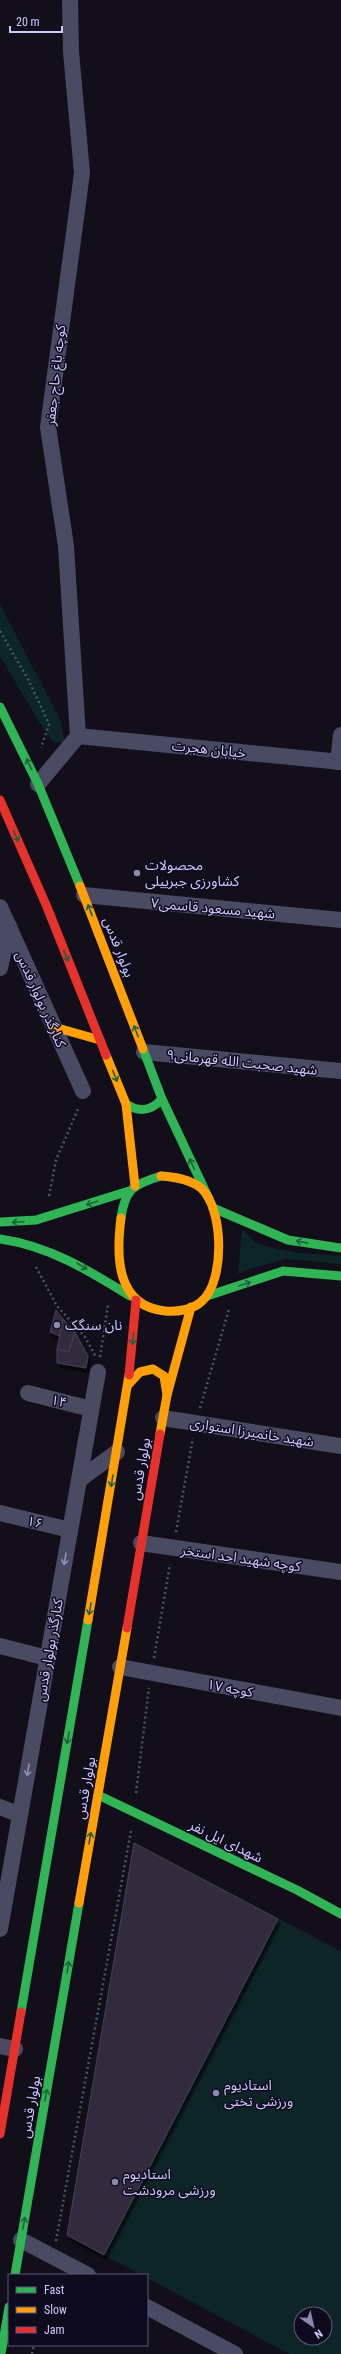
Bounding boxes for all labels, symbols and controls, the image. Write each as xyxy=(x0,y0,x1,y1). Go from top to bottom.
scale bar xyxy=(10,8,62,34)
text: 20 m xyxy=(16,15,40,29)
street label: کوچه باغ حاج جعفر xyxy=(42,324,71,428)
street label: خیابان هجرت xyxy=(171,737,247,762)
one-way arrow xyxy=(24,759,32,771)
one-way arrow xyxy=(12,830,20,842)
place label: محصولات کشاورزی جبرییلی xyxy=(145,857,239,890)
marker: محصولات کشاورزی جبرییلی xyxy=(132,868,142,878)
street label: شهید مسعود قاسمی۷ xyxy=(150,895,276,922)
one-way arrow xyxy=(85,904,93,916)
street label: بولوار قدس xyxy=(99,915,138,980)
street label: کنارگذر بولوار قدس xyxy=(12,948,69,1050)
one-way arrow xyxy=(63,949,71,961)
one-way arrow xyxy=(131,1026,139,1038)
street label: شهید صحبت الله قهرمانی۹ xyxy=(166,1046,318,1079)
one-way arrow xyxy=(111,1070,119,1082)
one-way arrow xyxy=(188,1158,196,1170)
one-way arrow xyxy=(86,1200,99,1207)
one-way arrow xyxy=(12,1218,25,1225)
one-way arrow xyxy=(296,1238,309,1246)
one-way arrow xyxy=(76,1263,88,1271)
one-way arrow xyxy=(238,1280,251,1287)
place label: نان سنگک xyxy=(65,1317,122,1334)
marker: نان سنگک xyxy=(52,1320,62,1330)
one-way arrow xyxy=(129,1332,136,1345)
street label: ۱۴ xyxy=(49,1391,69,1411)
street label: شهید خانمیرزا استواری xyxy=(189,1414,315,1451)
street label: بولوار قدس xyxy=(127,1436,154,1502)
one-way arrow xyxy=(108,1474,116,1487)
street label: ۱۶ xyxy=(25,1512,45,1532)
street label: کوچه شهید احد استخر xyxy=(179,1542,302,1576)
one-way arrow xyxy=(61,1552,69,1565)
street label: کنارگذر بولوار قدس xyxy=(32,1597,67,1703)
one-way arrow xyxy=(86,1602,94,1615)
street label: کوچه ۱۷ xyxy=(205,1676,255,1702)
one-way arrow xyxy=(64,1731,72,1744)
street label: بولوار قدس xyxy=(72,1755,99,1821)
one-way arrow xyxy=(24,1763,32,1776)
street label: شهدای ایل نفر xyxy=(185,1816,265,1867)
one-way arrow xyxy=(86,1832,94,1845)
one-way arrow xyxy=(64,1960,72,1973)
street label: بولوار قدس xyxy=(17,2074,44,2140)
place label: استادیوم ورزشی تختی xyxy=(224,2077,293,2110)
marker: استادیوم ورزشی تختی xyxy=(211,2088,221,2098)
one-way arrow xyxy=(42,2089,50,2102)
place label: استادیوم ورزشی مرودشت xyxy=(123,2166,216,2199)
marker: استادیوم ورزشی مرودشت xyxy=(110,2177,120,2187)
one-way arrow xyxy=(20,2217,28,2230)
legend xyxy=(8,2274,148,2346)
text: Fast xyxy=(44,2283,65,2297)
text: Slow xyxy=(44,2303,67,2317)
north arrow xyxy=(293,2306,333,2346)
text: Jam xyxy=(44,2323,65,2337)
text: N xyxy=(312,2327,325,2341)

